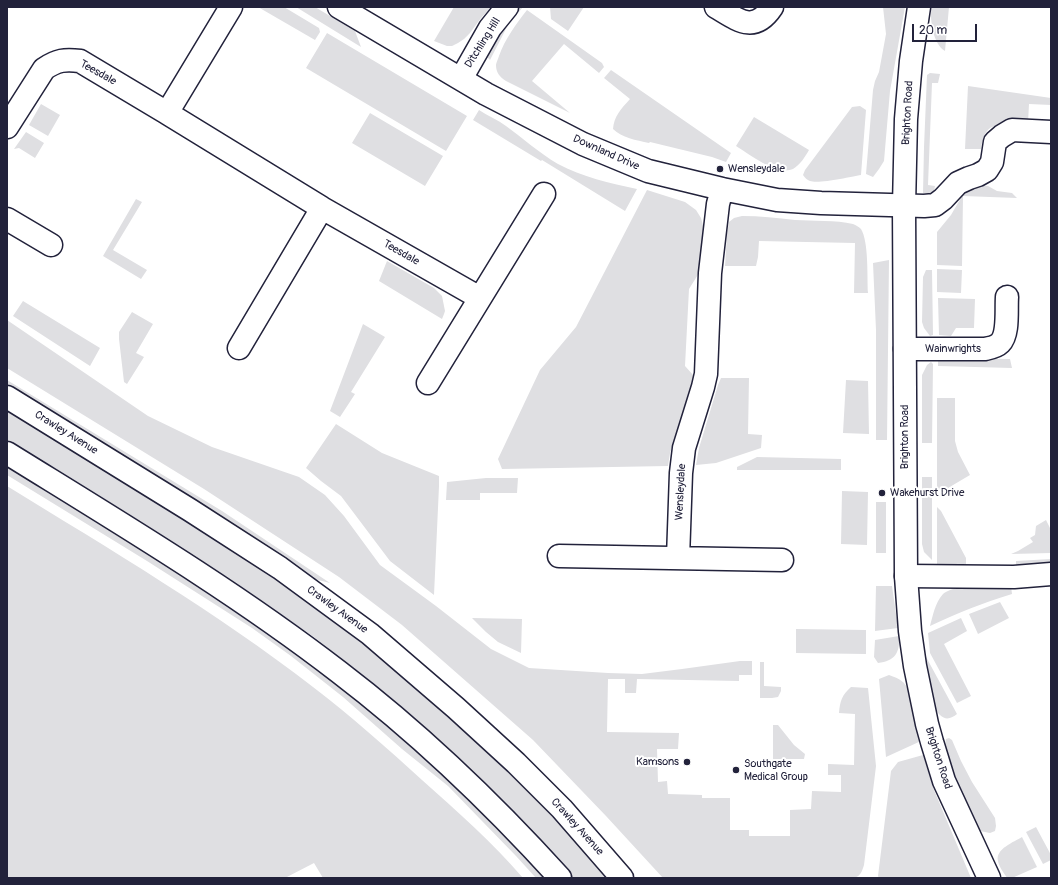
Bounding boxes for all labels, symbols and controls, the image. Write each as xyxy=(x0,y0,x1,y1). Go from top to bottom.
street label: Ditchling Hill xyxy=(462,15,504,71)
scale bar xyxy=(914,16,979,42)
text: 20 m xyxy=(919,23,947,38)
street label: Teesdale xyxy=(77,58,119,88)
street label: Brighton Road xyxy=(900,80,916,146)
street label: Downland Drive xyxy=(571,132,641,174)
place label: Wensleydale xyxy=(728,162,785,176)
marker: Wensleydale xyxy=(715,164,725,174)
street label: Teesdale xyxy=(380,237,422,269)
street label: Wainwrights xyxy=(925,342,981,356)
street label: Brighton Road xyxy=(898,405,912,469)
street label: Crawley Avenue xyxy=(32,408,100,458)
street label: Wensleydale xyxy=(673,463,689,521)
place label: Wakehurst Drive xyxy=(890,486,964,500)
marker: Wakehurst Drive xyxy=(877,488,887,498)
street label: Crawley Avenue xyxy=(304,583,370,637)
street label: Brighton Road xyxy=(922,725,954,791)
place label: Kamsons xyxy=(636,755,679,769)
marker: Kamsons xyxy=(682,757,692,767)
place label: Southgate Medical Group xyxy=(744,757,808,783)
marker: Southgate Medical Group xyxy=(731,765,741,775)
street label: Crawley Avenue xyxy=(548,796,606,858)

